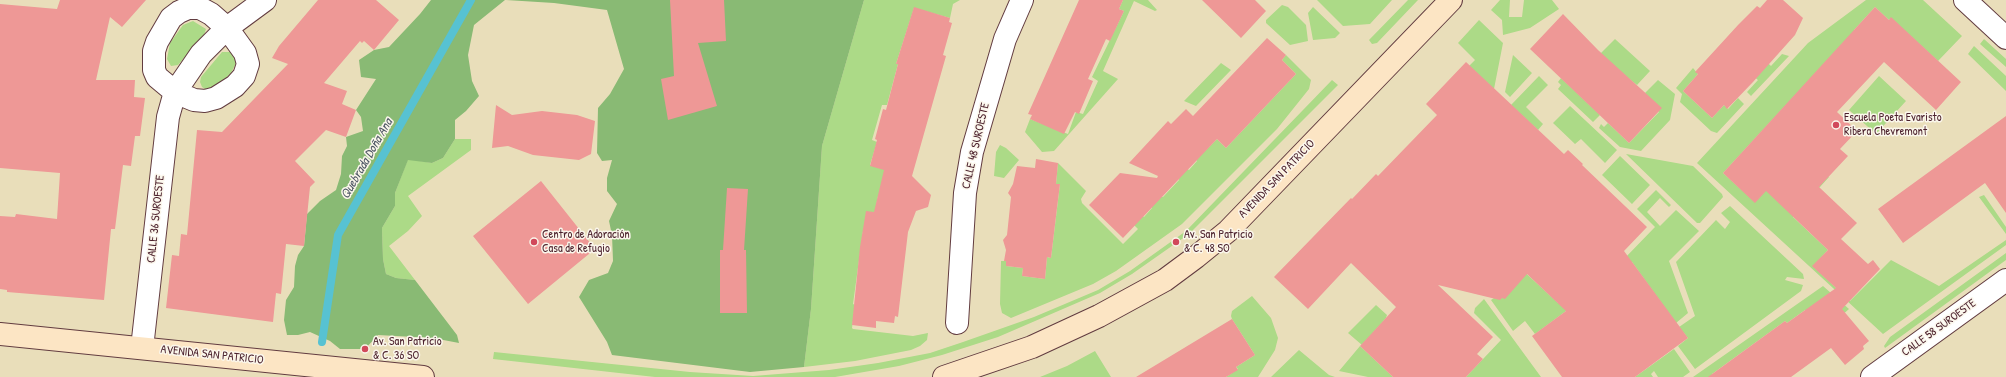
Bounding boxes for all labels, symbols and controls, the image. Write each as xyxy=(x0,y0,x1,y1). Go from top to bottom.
street label: CALLE 48 SUROESTE xyxy=(959,102,993,190)
place label: Escuela Poeta Evaristo Ribera Chevremont xyxy=(1844,111,1941,139)
water label: Quebrada Doña Ana xyxy=(338,116,396,202)
marker: Escuela Poeta Evaristo Ribera Chevremont xyxy=(1831,120,1841,130)
street label: AVENIDA SAN PATRICIO xyxy=(1236,137,1318,221)
street label: CALLE 36 SUROESTE xyxy=(144,174,168,264)
place label: Centro de Adoración Casa de Refugio xyxy=(542,228,630,256)
place label: Av. San Patricio & C. 48 SO xyxy=(1184,228,1252,256)
marker: Centro de Adoración Casa de Refugio xyxy=(529,237,539,247)
marker: Av. San Patricio & C. 48 SO xyxy=(1171,237,1181,247)
street label: CALLE 58 SUROESTE xyxy=(1899,296,1979,360)
place label: Av. San Patricio & C. 36 SO xyxy=(373,335,441,363)
street label: AVENIDA SAN PATRICIO xyxy=(160,342,264,368)
marker: Av. San Patricio & C. 36 SO xyxy=(360,344,370,354)

